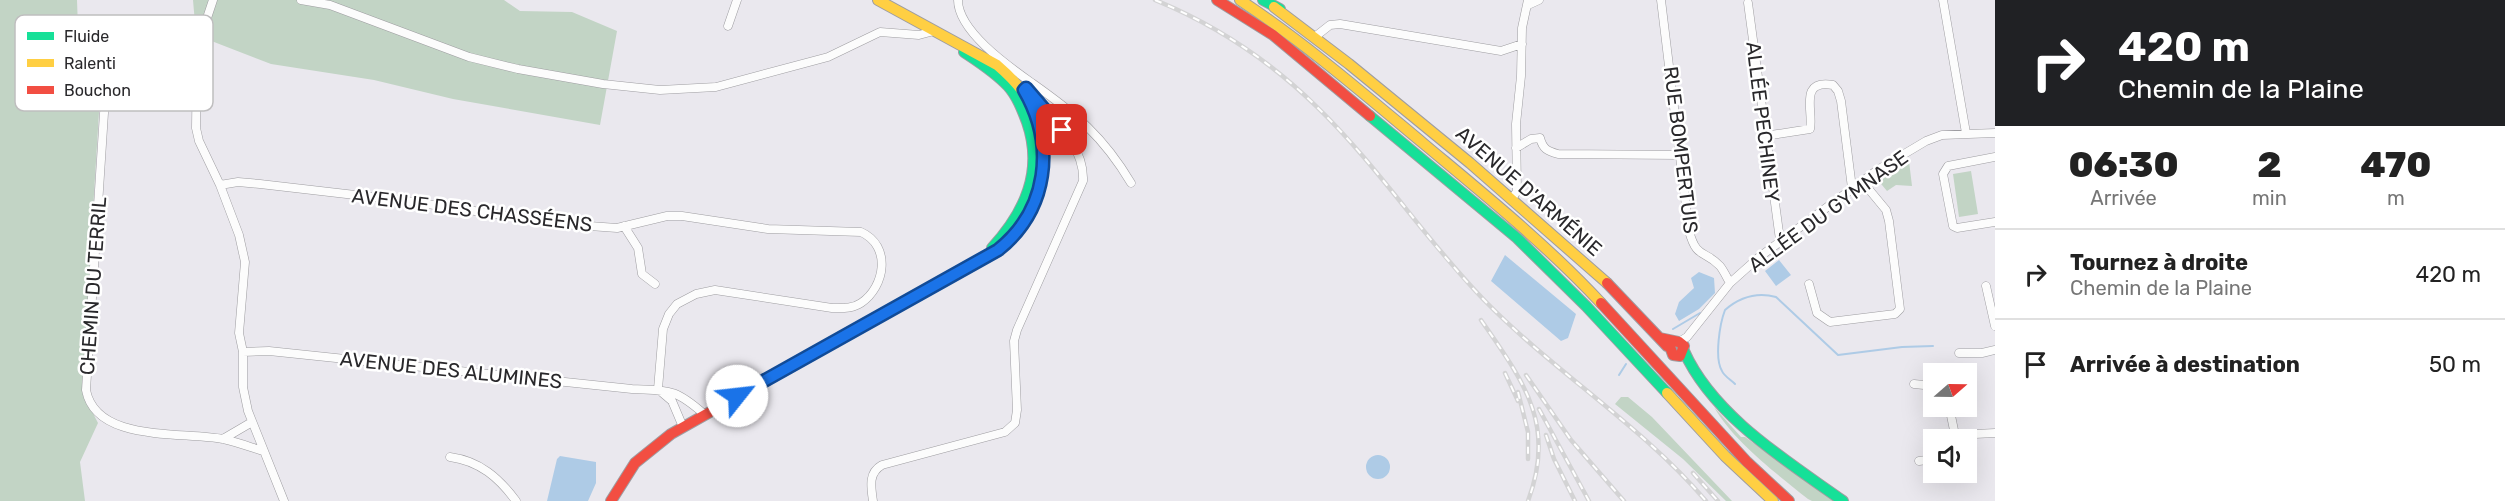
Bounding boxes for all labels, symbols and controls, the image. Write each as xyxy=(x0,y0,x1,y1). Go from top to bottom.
legend xyxy=(15,15,213,111)
text: 420 m xyxy=(2118,22,2250,72)
icon: right xyxy=(2019,24,2097,102)
text: Fluide xyxy=(64,27,109,46)
street label: ALLÉE PECHINEY xyxy=(1741,40,1785,204)
text: Ralenti xyxy=(64,54,116,73)
street label: RUE BOMPERTUIS xyxy=(1659,65,1703,235)
text: Chemin de la Plaine xyxy=(2118,73,2364,105)
text: Bouchon xyxy=(64,81,131,100)
pin xyxy=(1036,104,1087,155)
icon: arrive xyxy=(1045,113,1078,146)
street label: AVENUE D'ARMÉNIE xyxy=(1451,121,1607,261)
text: 06:30 xyxy=(2068,143,2179,186)
text: 2 xyxy=(2257,143,2282,186)
text: 470 xyxy=(2360,143,2432,186)
street label: ALLÉE DU GYMNASE xyxy=(1744,145,1912,277)
street label: AVENUE DES CHASSÉENS xyxy=(350,183,594,237)
text: Arrivée xyxy=(2090,186,2157,210)
text: min xyxy=(2252,186,2287,210)
text: m xyxy=(2387,186,2405,210)
street label: CHEMIN DU TERRIL xyxy=(75,196,111,376)
text: Tournez à droite xyxy=(2070,249,2248,276)
icon: right xyxy=(2019,258,2052,291)
text: 420 m xyxy=(2416,261,2481,288)
text: Chemin de la Plaine xyxy=(2070,276,2252,300)
street label: AVENUE DES ALUMINES xyxy=(339,346,563,394)
icon: arrive xyxy=(2019,348,2052,381)
text: Arrivée à destination xyxy=(2070,351,2300,378)
text: 50 m xyxy=(2429,351,2481,378)
north arrow xyxy=(1923,363,1977,417)
map controls xyxy=(1923,363,1977,483)
position arrow xyxy=(705,364,769,428)
button: sound xyxy=(1923,429,1977,483)

